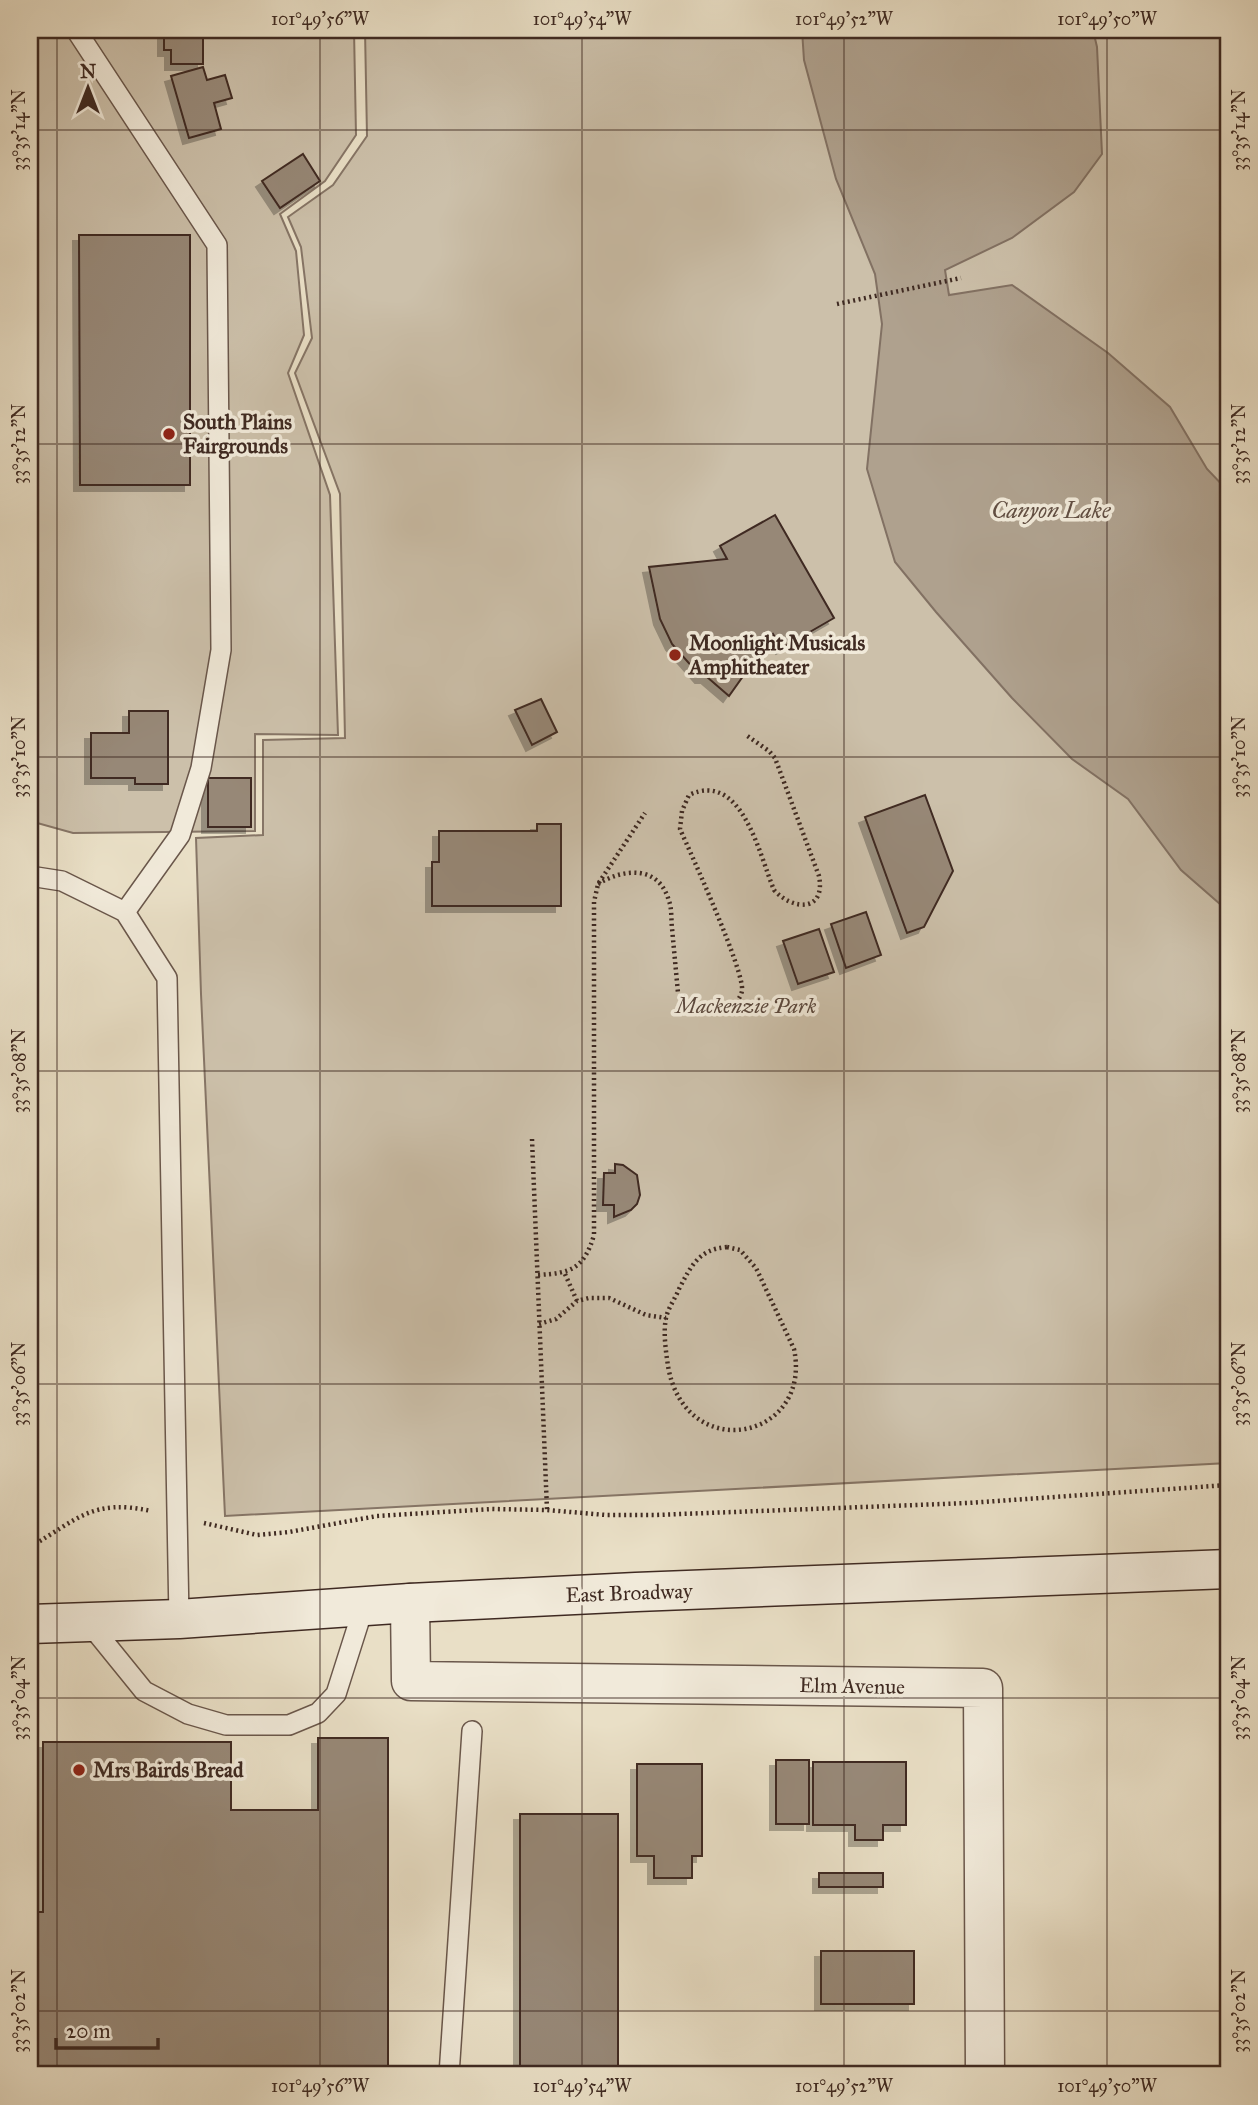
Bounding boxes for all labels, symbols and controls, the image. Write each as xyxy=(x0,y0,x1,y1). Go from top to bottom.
text: 101°49'56"W xyxy=(271,8,370,30)
text: 101°49'54"W xyxy=(533,8,632,30)
text: 101°49'52"W xyxy=(795,8,894,30)
text: 101°49'50"W xyxy=(1057,8,1158,30)
north arrow xyxy=(52,52,122,122)
text: N xyxy=(80,60,96,83)
text: 33°35'14"N xyxy=(8,89,30,171)
text: 33°35'14"N xyxy=(1228,89,1250,171)
text: 33°35'12"N xyxy=(8,404,30,484)
text: 33°35'12"N xyxy=(1228,404,1250,484)
place label: South Plains Fairgrounds xyxy=(183,409,292,459)
marker: South Plains Fairgrounds xyxy=(161,426,177,442)
water label: Canyon Lake xyxy=(991,496,1111,524)
place label: Moonlight Musicals Amphitheater xyxy=(687,630,865,680)
marker: Moonlight Musicals Amphitheater xyxy=(667,647,683,663)
text: 33°35'10"N xyxy=(8,716,30,798)
text: 33°35'10"N xyxy=(1228,716,1250,798)
park label: Mackenzie Park xyxy=(674,993,817,1019)
text: 33°35'08"N xyxy=(8,1029,30,1113)
text: 33°35'08"N xyxy=(1228,1029,1250,1113)
text: 33°35'06"N xyxy=(8,1342,30,1426)
text: 33°35'06"N xyxy=(1228,1342,1250,1426)
street label: East Broadway xyxy=(565,1578,694,1608)
text: 33°35'04"N xyxy=(8,1655,30,1741)
text: 33°35'04"N xyxy=(1228,1655,1250,1741)
street label: Elm Avenue xyxy=(799,1672,905,1700)
place label: Mrs Bairds Bread xyxy=(93,1757,244,1783)
marker: Mrs Bairds Bread xyxy=(71,1762,87,1778)
text: 33°35'02"N xyxy=(8,1969,30,2053)
text: 33°35'02"N xyxy=(1228,1969,1250,2053)
scale bar xyxy=(56,2007,158,2051)
text: 20 m xyxy=(66,2018,111,2044)
text: 101°49'56"W xyxy=(271,2075,370,2097)
text: 101°49'54"W xyxy=(533,2075,632,2097)
text: 101°49'52"W xyxy=(795,2075,894,2097)
text: 101°49'50"W xyxy=(1057,2075,1158,2097)

